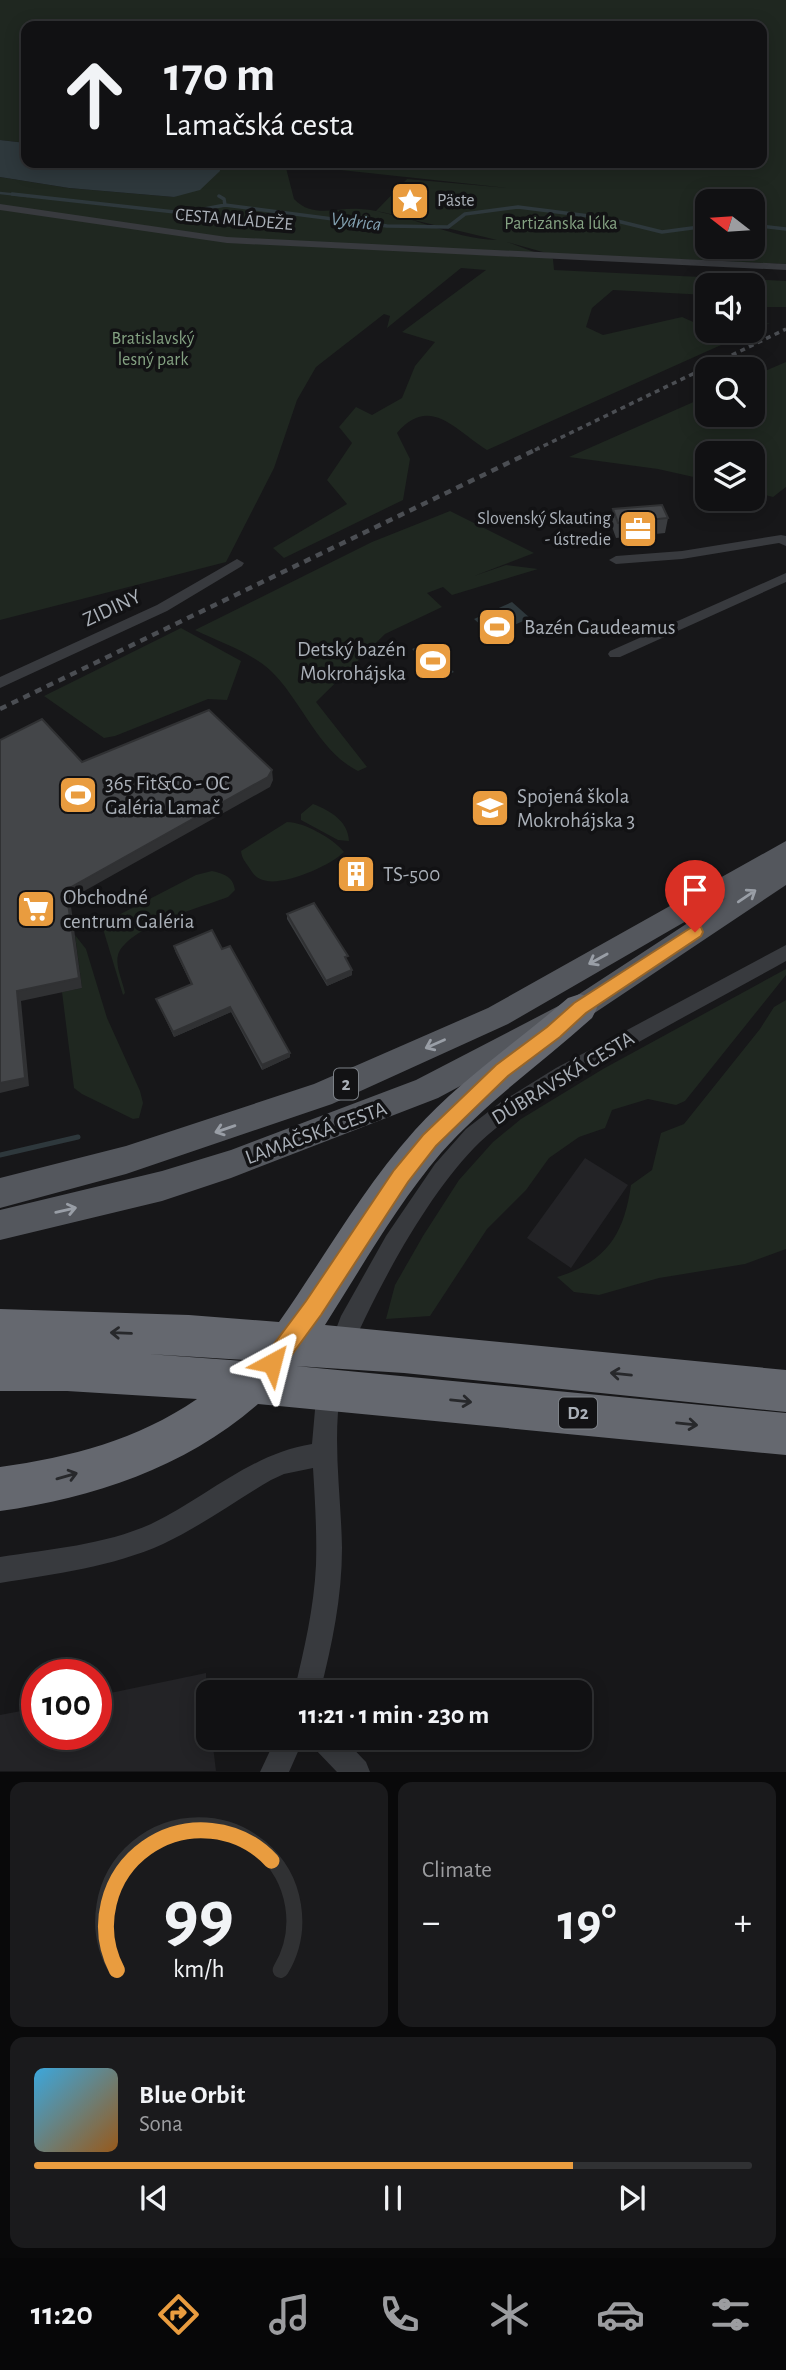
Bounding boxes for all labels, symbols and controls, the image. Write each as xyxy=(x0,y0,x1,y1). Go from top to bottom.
icon: ahead xyxy=(49,49,140,140)
text: 170 m xyxy=(164,51,275,100)
text: Lamačská cesta xyxy=(164,109,354,141)
place icon: Päste xyxy=(389,180,431,222)
north arrow xyxy=(695,189,765,259)
map controls xyxy=(695,189,765,511)
place label: Päste xyxy=(437,192,475,210)
street label: CESTA MLÁDEŽE xyxy=(174,203,294,234)
water label: Vydrica xyxy=(330,209,382,235)
park label: Partizánska lúka xyxy=(504,215,618,233)
button: sound xyxy=(695,273,765,343)
park label: Bratislavský lesný park xyxy=(112,330,195,369)
button: search xyxy=(695,357,765,427)
button: layers xyxy=(695,441,765,511)
office icon: Slovenský Skauting - ústredie xyxy=(617,508,659,550)
place label: Slovenský Skauting - ústredie xyxy=(477,510,611,549)
street label: ZIDINY xyxy=(80,586,144,630)
sports icon: Bazén Gaudeamus xyxy=(476,606,518,648)
place label: Bazén Gaudeamus xyxy=(524,617,675,638)
place label: Detský bazén Mokrohájska xyxy=(297,639,406,684)
sports icon: Detský bazén Mokrohájska xyxy=(412,640,454,682)
place label: 365 Fit&Co - OC Galéria Lamač xyxy=(105,773,230,818)
sports icon: 365 Fit&Co - OC Galéria Lamač xyxy=(57,774,99,816)
place label: Spojená škola Mokrohájska 3 xyxy=(517,786,635,831)
school or university icon: Spojená škola Mokrohájska 3 xyxy=(469,787,511,829)
building icon: TS-500 xyxy=(335,853,377,895)
pin xyxy=(665,860,725,932)
place label: TS-500 xyxy=(383,864,440,885)
icon: arrive xyxy=(676,871,714,909)
place label: Obchodné centrum Galéria xyxy=(63,887,195,932)
supermarket icon: Obchodné centrum Galéria xyxy=(15,888,57,930)
one-way arrow xyxy=(737,889,757,903)
one-way arrow xyxy=(589,952,609,966)
street label: DÚBRAVSKÁ CESTA xyxy=(487,1026,638,1129)
one-way arrow xyxy=(425,1038,447,1051)
road number: 2 xyxy=(334,1068,358,1100)
street label: LAMAČSKÁ CESTA xyxy=(242,1096,390,1168)
one-way arrow xyxy=(214,1124,236,1136)
one-way arrow xyxy=(55,1203,77,1216)
one-way arrow xyxy=(110,1326,133,1339)
position arrow xyxy=(235,1326,309,1400)
one-way arrow xyxy=(610,1367,633,1380)
one-way arrow xyxy=(449,1395,472,1408)
road number: D2 xyxy=(559,1398,597,1428)
one-way arrow xyxy=(675,1417,698,1430)
one-way arrow xyxy=(56,1469,78,1482)
speed limit sign: 100 xyxy=(21,1659,112,1750)
text: 11:21 · 1 min · 230 m xyxy=(299,1702,489,1728)
text: Climate xyxy=(422,1859,492,1882)
text: 99 xyxy=(164,1883,234,1956)
text: 19° xyxy=(557,1897,617,1949)
text: − xyxy=(422,1904,440,1942)
text: + xyxy=(734,1904,752,1942)
text: km/h xyxy=(173,1957,225,1982)
text: Blue Orbit xyxy=(139,2082,245,2108)
text: Sona xyxy=(139,2113,183,2136)
icon: previous xyxy=(135,2179,173,2217)
icon: pause xyxy=(374,2179,412,2217)
icon: next xyxy=(613,2179,651,2217)
icon: directions xyxy=(154,2290,203,2339)
icon: music xyxy=(265,2290,314,2339)
icon: phone xyxy=(375,2290,424,2339)
icon: climate xyxy=(485,2290,534,2339)
icon: car xyxy=(596,2290,645,2339)
icon: filters xyxy=(706,2290,755,2339)
text: 11:20 xyxy=(31,2298,93,2330)

